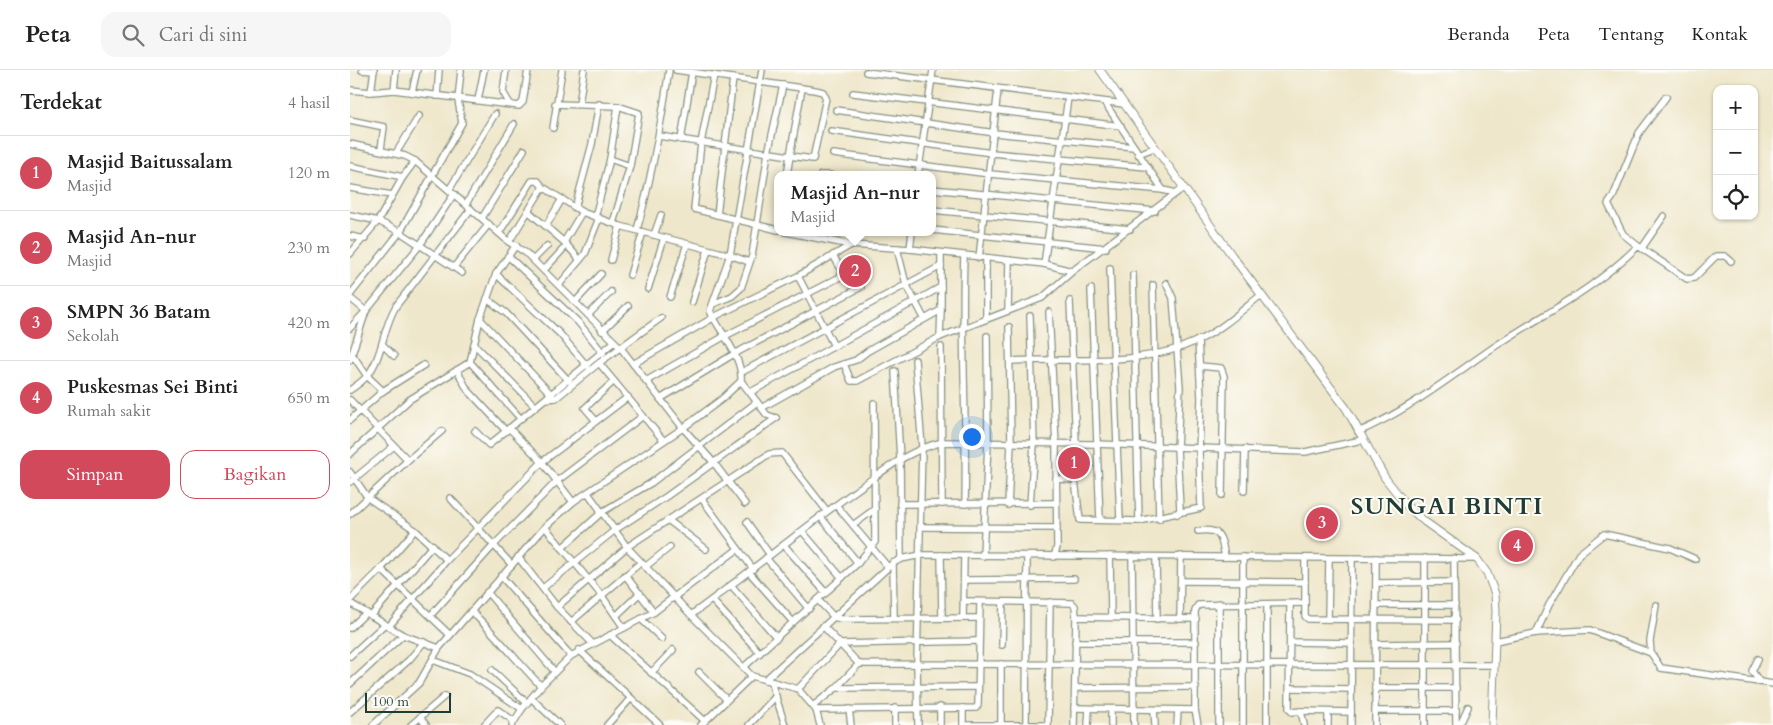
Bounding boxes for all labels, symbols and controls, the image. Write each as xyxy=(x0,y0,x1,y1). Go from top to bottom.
search box xyxy=(101,12,451,57)
text: Peta xyxy=(25,18,71,51)
icon: search xyxy=(119,21,147,49)
text: Cari di sini xyxy=(159,22,247,48)
text: Beranda xyxy=(1448,22,1510,47)
text: Peta xyxy=(1538,22,1570,47)
text: Tentang xyxy=(1598,22,1664,47)
text: Kontak xyxy=(1692,22,1748,47)
map controls xyxy=(1713,85,1758,220)
button: + xyxy=(1713,85,1758,130)
text: Terdekat xyxy=(20,88,102,117)
text: 4 hasil xyxy=(288,92,330,114)
button: − xyxy=(1713,130,1758,175)
text: Masjid Baitussalam xyxy=(67,149,233,175)
text: 1 xyxy=(32,162,40,184)
text: 120 m xyxy=(288,162,330,184)
popup xyxy=(774,171,936,236)
text: Masjid xyxy=(67,175,112,197)
button: locate xyxy=(1713,175,1758,220)
text: Masjid An-nur xyxy=(790,180,920,206)
text: Masjid xyxy=(790,206,835,228)
text: Masjid An-nur xyxy=(67,224,196,250)
text: 2 xyxy=(32,237,40,259)
text: 230 m xyxy=(288,237,330,259)
text: Masjid xyxy=(67,250,112,272)
pin: 2 xyxy=(839,252,871,290)
text: SMPN 36 Batam xyxy=(67,299,210,325)
text: 3 xyxy=(32,312,40,334)
text: 420 m xyxy=(288,312,330,334)
text: Sekolah xyxy=(67,325,119,347)
text: Puskesmas Sei Binti xyxy=(67,374,238,400)
text: 4 xyxy=(32,387,40,409)
text: 650 m xyxy=(288,387,330,409)
text: Rumah sakit xyxy=(67,400,151,422)
your location xyxy=(959,424,985,450)
pin: 1 xyxy=(1058,444,1090,482)
button: Simpan xyxy=(20,450,170,499)
button: Bagikan xyxy=(180,450,330,499)
district label: SUNGAI BINTI xyxy=(1351,490,1543,523)
pin: 3 xyxy=(1306,504,1338,542)
pin: 4 xyxy=(1501,527,1533,565)
scale bar xyxy=(365,690,451,713)
text: 100 m xyxy=(372,692,409,711)

